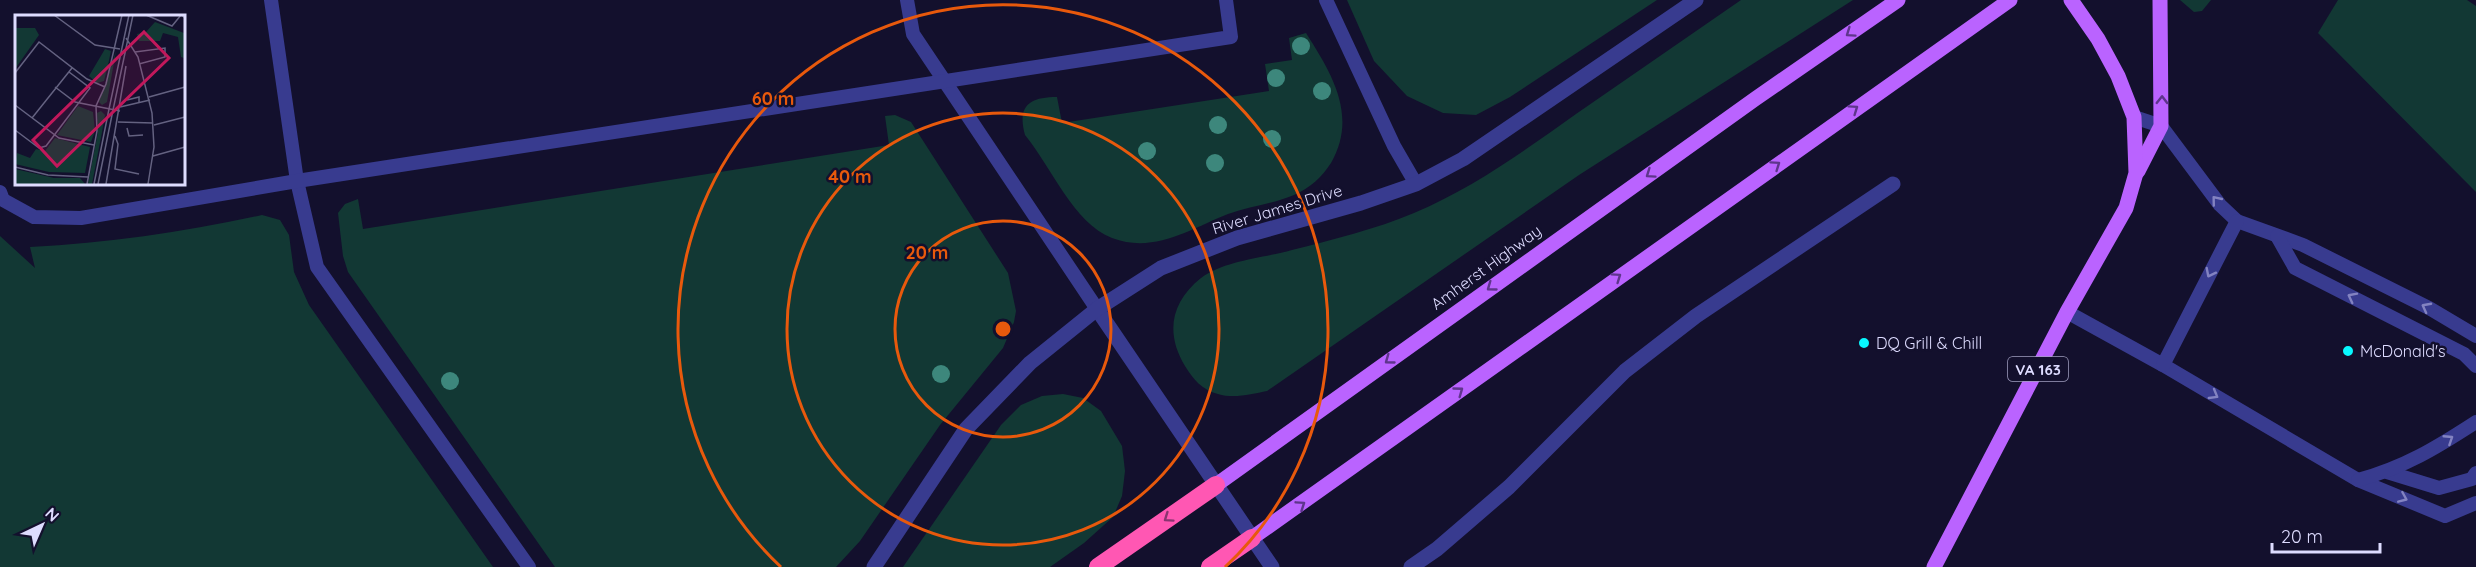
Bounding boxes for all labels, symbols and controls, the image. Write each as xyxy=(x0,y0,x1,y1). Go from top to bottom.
inset map xyxy=(15,15,184,184)
one-way arrow xyxy=(1846,26,1857,37)
text: 60 m xyxy=(752,87,794,110)
one-way arrow xyxy=(2156,96,2168,105)
one-way arrow xyxy=(1848,105,1859,116)
one-way arrow xyxy=(1770,161,1781,172)
text: 40 m xyxy=(828,165,872,188)
one-way arrow xyxy=(1646,167,1657,178)
street label: River James Drive xyxy=(1210,180,1344,238)
one-way arrow xyxy=(2213,196,2224,207)
street label: Amherst Highway xyxy=(1427,220,1545,314)
text: 20 m xyxy=(906,241,948,264)
one-way arrow xyxy=(2206,266,2218,277)
one-way arrow xyxy=(1610,273,1621,284)
one-way arrow xyxy=(1487,280,1498,291)
one-way arrow xyxy=(2348,293,2359,305)
one-way arrow xyxy=(2421,303,2432,314)
centre of rings xyxy=(993,319,1013,339)
place label: DQ Grill & Chill xyxy=(1876,333,1982,353)
marker: DQ Grill & Chill xyxy=(1857,336,1871,350)
place label: McDonald's xyxy=(2360,341,2446,361)
marker: McDonald's xyxy=(2341,344,2355,358)
one-way arrow xyxy=(1385,353,1396,364)
road number: VA 163 xyxy=(2008,357,2068,381)
one-way arrow xyxy=(1452,387,1463,398)
one-way arrow xyxy=(2208,387,2218,399)
one-way arrow xyxy=(2443,436,2454,447)
one-way arrow xyxy=(2397,491,2408,503)
north arrow xyxy=(12,495,72,555)
one-way arrow xyxy=(1294,501,1305,512)
text: N xyxy=(41,503,64,525)
one-way arrow xyxy=(1164,511,1175,522)
scale bar xyxy=(2272,516,2380,554)
text: 20 m xyxy=(2281,525,2323,548)

